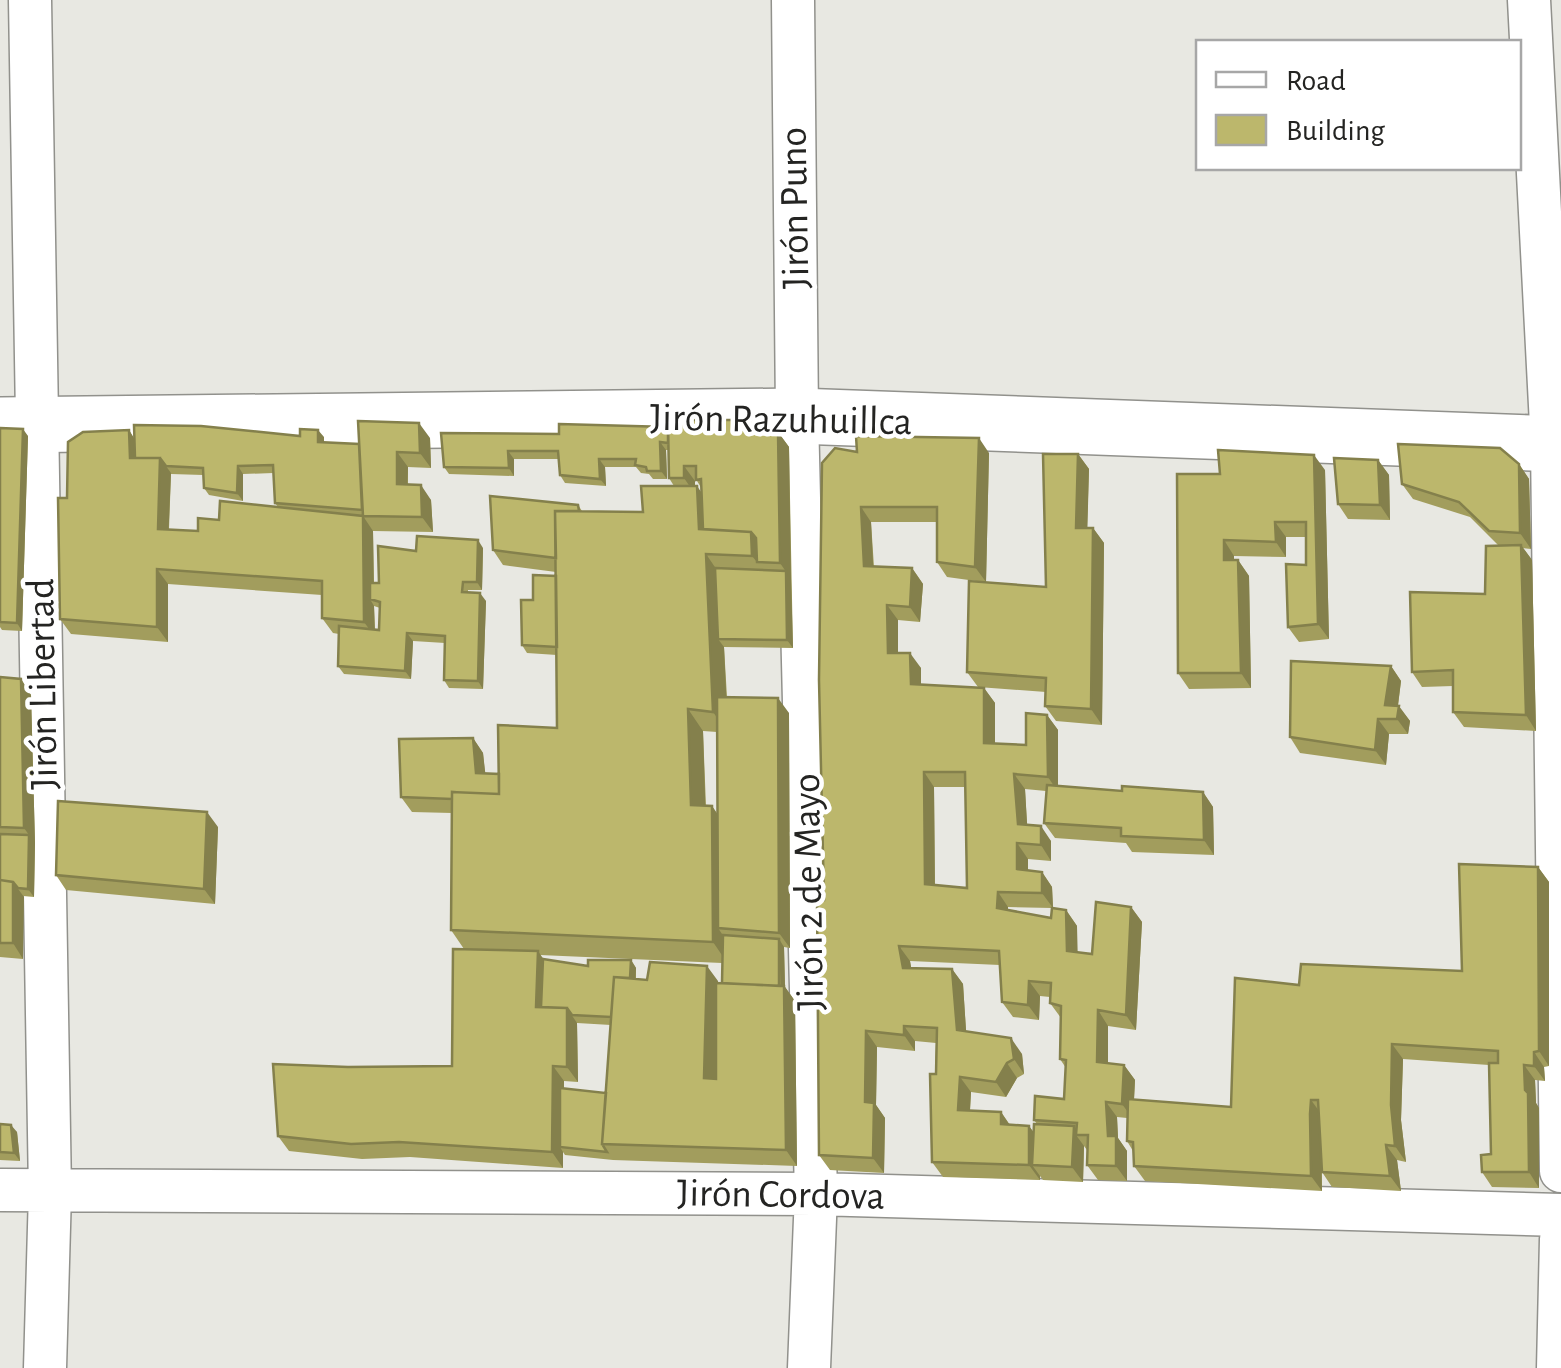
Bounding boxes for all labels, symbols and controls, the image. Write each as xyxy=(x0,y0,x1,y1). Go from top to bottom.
legend xyxy=(1196,40,1521,170)
text: Road xyxy=(1286,66,1346,96)
text: Building xyxy=(1286,116,1385,146)
street label: Jirón Puno xyxy=(774,127,816,289)
street label: Jirón Razuhuillca xyxy=(650,398,912,442)
street label: Jirón Libertad xyxy=(21,578,65,790)
street label: Jirón 2 de Mayo xyxy=(787,773,831,1011)
street label: Jirón Cordova xyxy=(677,1173,885,1217)

